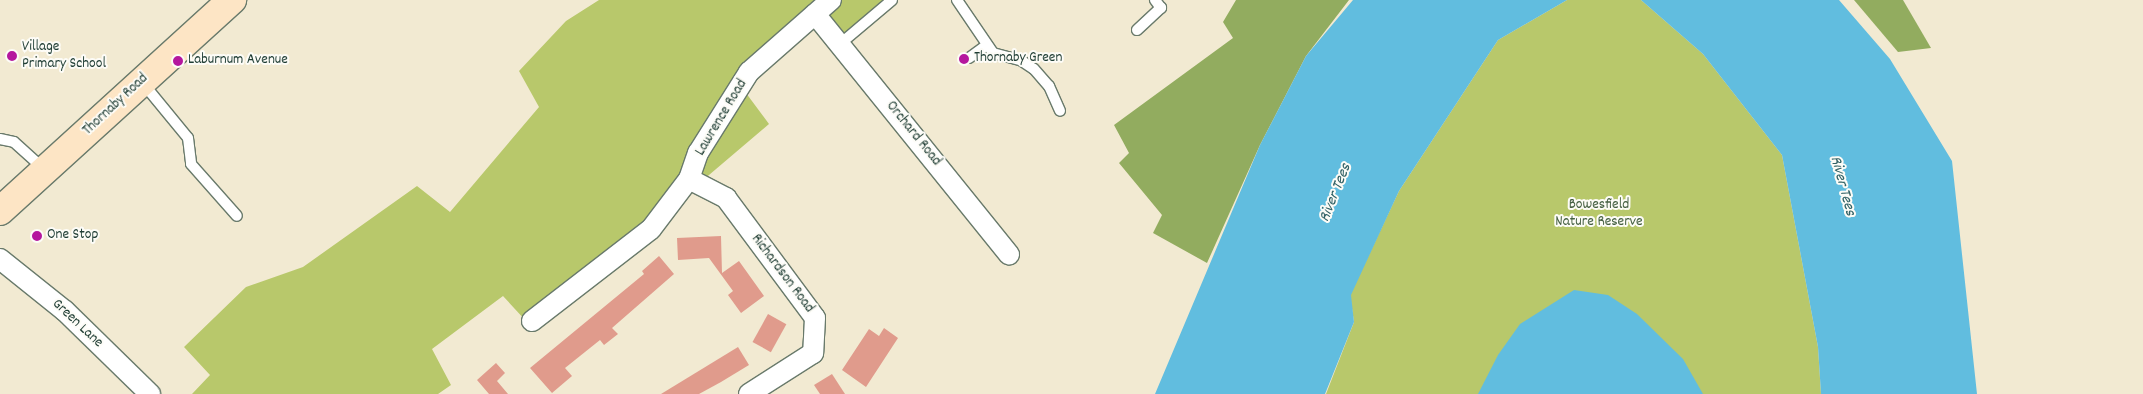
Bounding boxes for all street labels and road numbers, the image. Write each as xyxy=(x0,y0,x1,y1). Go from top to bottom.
street label: Thornaby Road xyxy=(79,70,153,140)
street label: Lawrence Road xyxy=(692,76,752,160)
street label: Orchard Road xyxy=(881,98,945,170)
street label: Richardson Road xyxy=(747,231,817,317)
street label: Green Lane xyxy=(48,296,106,352)

